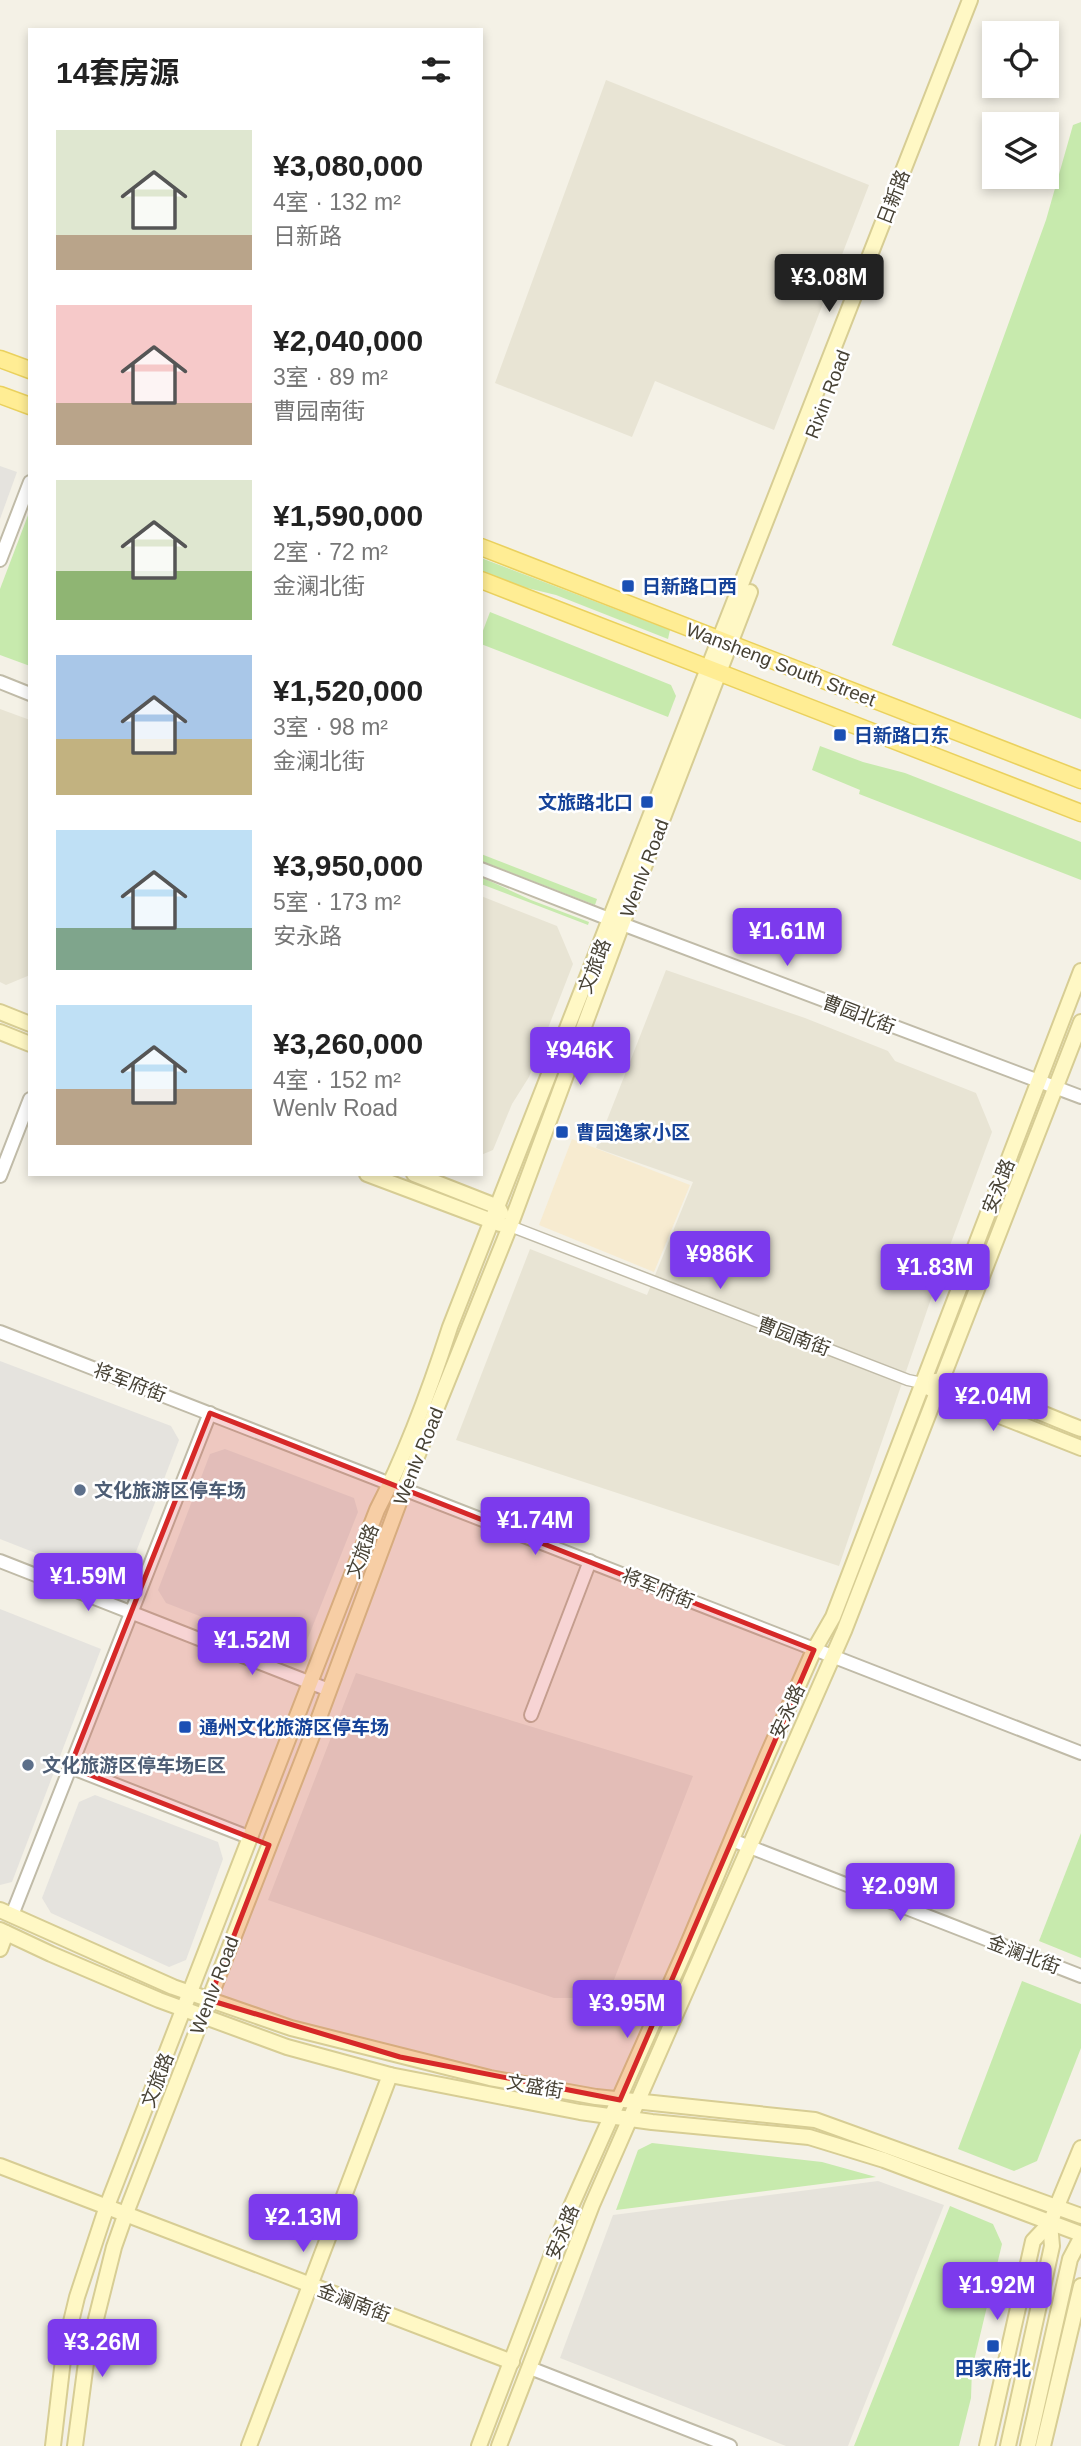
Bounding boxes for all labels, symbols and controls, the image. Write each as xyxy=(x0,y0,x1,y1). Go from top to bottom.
map controls xyxy=(982,21,1059,189)
button: locate xyxy=(982,21,1059,98)
icon: filters xyxy=(417,51,455,89)
text: 14套房源 xyxy=(56,56,179,89)
button: layers xyxy=(982,112,1059,189)
text: ¥3,080,000 xyxy=(273,149,423,182)
icon: home xyxy=(112,158,196,242)
street label: 日新路 xyxy=(873,167,913,228)
text: 4室 · 132 m² xyxy=(273,189,401,215)
text: 日新路 xyxy=(273,223,342,249)
pin: ¥3.08M xyxy=(772,254,886,314)
text: ¥3.08M xyxy=(791,264,867,290)
text: ¥2,040,000 xyxy=(273,324,423,357)
icon: home xyxy=(112,333,196,417)
street label: Rixin Road xyxy=(801,347,854,441)
text: 3室 · 89 m² xyxy=(273,364,388,390)
text: 曹园南街 xyxy=(273,398,365,424)
text: ¥1,590,000 xyxy=(273,499,423,532)
icon: home xyxy=(112,508,196,592)
text: 2室 · 72 m² xyxy=(273,539,388,565)
text: 金澜北街 xyxy=(273,573,365,599)
place label: 日新路口西 xyxy=(642,576,737,597)
marker: 日新路口西 xyxy=(620,578,636,594)
street label: Wansheng South Street xyxy=(683,619,879,711)
text: ¥1,520,000 xyxy=(273,674,423,707)
icon: home xyxy=(112,683,196,767)
text: 3室 · 98 m² xyxy=(273,714,388,740)
place label: 日新路口东 xyxy=(854,725,949,746)
marker: 日新路口东 xyxy=(832,727,848,743)
text: 金澜北街 xyxy=(273,748,365,774)
place label: 文旅路北口 xyxy=(538,792,633,813)
marker: 文旅路北口 xyxy=(639,794,655,810)
street label: Wenlv Road xyxy=(616,816,673,920)
text: ¥3,950,000 xyxy=(273,849,423,882)
icon: home xyxy=(112,858,196,942)
text: 5室 · 173 m² xyxy=(273,889,401,915)
pin: ¥1.61M xyxy=(730,908,844,968)
text: ¥1.61M xyxy=(749,918,825,944)
text: 安永路 xyxy=(273,923,342,949)
street label: 文旅路 xyxy=(574,936,614,997)
street label: 曹园北街 xyxy=(820,991,898,1038)
text: ¥3,260,000 xyxy=(273,1027,423,1060)
pin: ¥946K xyxy=(531,1028,629,1087)
icon: home xyxy=(112,1033,196,1117)
text: ¥946K xyxy=(546,1037,614,1063)
text: 4室 · 152 m² xyxy=(273,1067,401,1093)
text: Wenlv Road xyxy=(273,1095,398,1121)
place label: 曹园逸家小区 xyxy=(576,1122,690,1143)
marker: 曹园逸家小区 xyxy=(554,1124,570,1140)
street label: 安永路 xyxy=(978,1156,1018,1217)
pin: ¥986K xyxy=(671,1232,769,1291)
text: ¥986K xyxy=(686,1241,754,1267)
pin: ¥1.83M xyxy=(878,1244,992,1304)
text: ¥1.83M xyxy=(897,1254,973,1280)
street label: 曹园南街 xyxy=(755,1313,833,1360)
street label: 将军府街 xyxy=(91,1359,169,1406)
pin: ¥2.04M xyxy=(936,1374,1050,1433)
text: ¥2.04M xyxy=(955,1383,1031,1409)
street label: Wenlv Road xyxy=(389,1404,448,1508)
place label: 文化旅游区停车场 xyxy=(94,1480,246,1501)
marker: 文化旅游区停车场 xyxy=(72,1482,88,1498)
pin: ¥1.74M xyxy=(478,1498,592,1557)
text: ¥1.74M xyxy=(497,1507,573,1533)
street label: 文旅路 xyxy=(342,1521,382,1582)
pin: ¥1.59M xyxy=(31,1554,145,1613)
text: ¥1.59M xyxy=(50,1563,126,1589)
street label: 将军府街 xyxy=(619,1564,697,1612)
pin: ¥1.52M xyxy=(195,1618,309,1677)
text: ¥1.52M xyxy=(214,1627,290,1653)
street label: 安永路 xyxy=(766,1681,809,1742)
place label: 通州文化旅游区停车场 xyxy=(199,1717,389,1738)
marker: 通州文化旅游区停车场 xyxy=(177,1719,193,1735)
place label: 文化旅游区停车场E区 xyxy=(42,1755,226,1776)
marker: 文化旅游区停车场E区 xyxy=(20,1757,36,1773)
pin: ¥2.09M xyxy=(843,1864,957,1923)
text: ¥2.09M xyxy=(862,1873,938,1899)
street label: 金澜北街 xyxy=(985,1931,1063,1978)
street label: Wenlv Road xyxy=(186,1933,243,2037)
pin: ¥3.95M xyxy=(570,1980,684,2040)
text: ¥3.95M xyxy=(589,1990,665,2016)
street label: 文旅路 xyxy=(137,2050,177,2111)
street label: 文盛街 xyxy=(505,2071,565,2102)
pin: ¥2.13M xyxy=(246,2194,360,2254)
street label: 安永路 xyxy=(542,2202,583,2263)
text: ¥2.13M xyxy=(265,2204,341,2230)
pin: ¥1.92M xyxy=(940,2262,1054,2322)
text: ¥1.92M xyxy=(959,2272,1035,2298)
street label: 金澜南街 xyxy=(315,2279,393,2326)
pin: ¥3.26M xyxy=(45,2320,159,2379)
text: ¥3.26M xyxy=(64,2329,140,2355)
marker: 田家府北 xyxy=(985,2338,1001,2354)
place label: 田家府北 xyxy=(955,2358,1031,2379)

